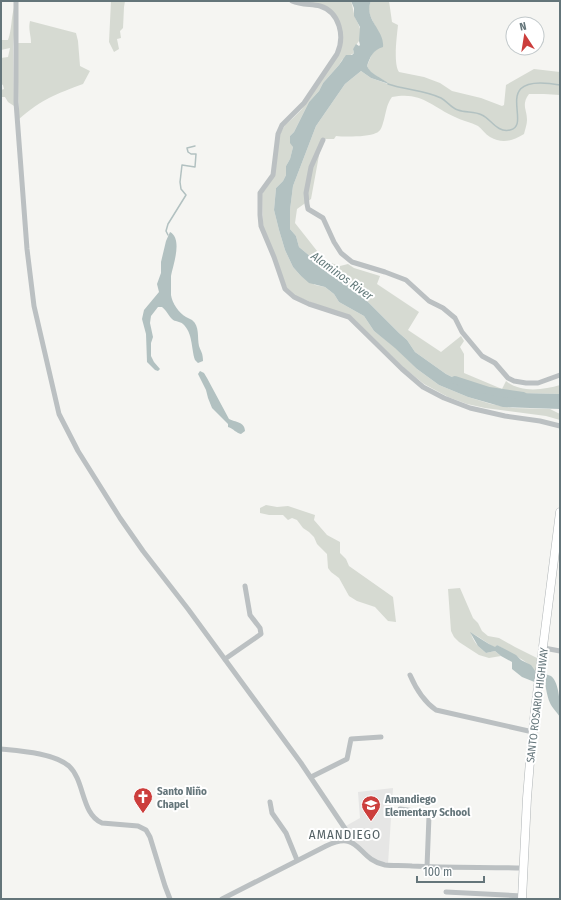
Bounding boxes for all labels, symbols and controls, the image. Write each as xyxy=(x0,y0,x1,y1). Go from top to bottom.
north arrow xyxy=(505,16,545,56)
text: N xyxy=(518,20,528,34)
water label: Alaminos River xyxy=(308,248,376,304)
street label: SANTO ROSARIO HIGHWAY xyxy=(524,646,551,763)
place label: Santo Niño Chapel xyxy=(157,785,207,811)
church icon: Santo Niño Chapel xyxy=(132,786,154,814)
place label: Amandiego Elementary School xyxy=(384,793,471,819)
school or university icon: Amandiego Elementary School xyxy=(360,794,382,822)
district label: AMANDIEGO xyxy=(309,827,381,842)
scale bar xyxy=(417,858,484,884)
text: 100 m xyxy=(423,865,452,879)

